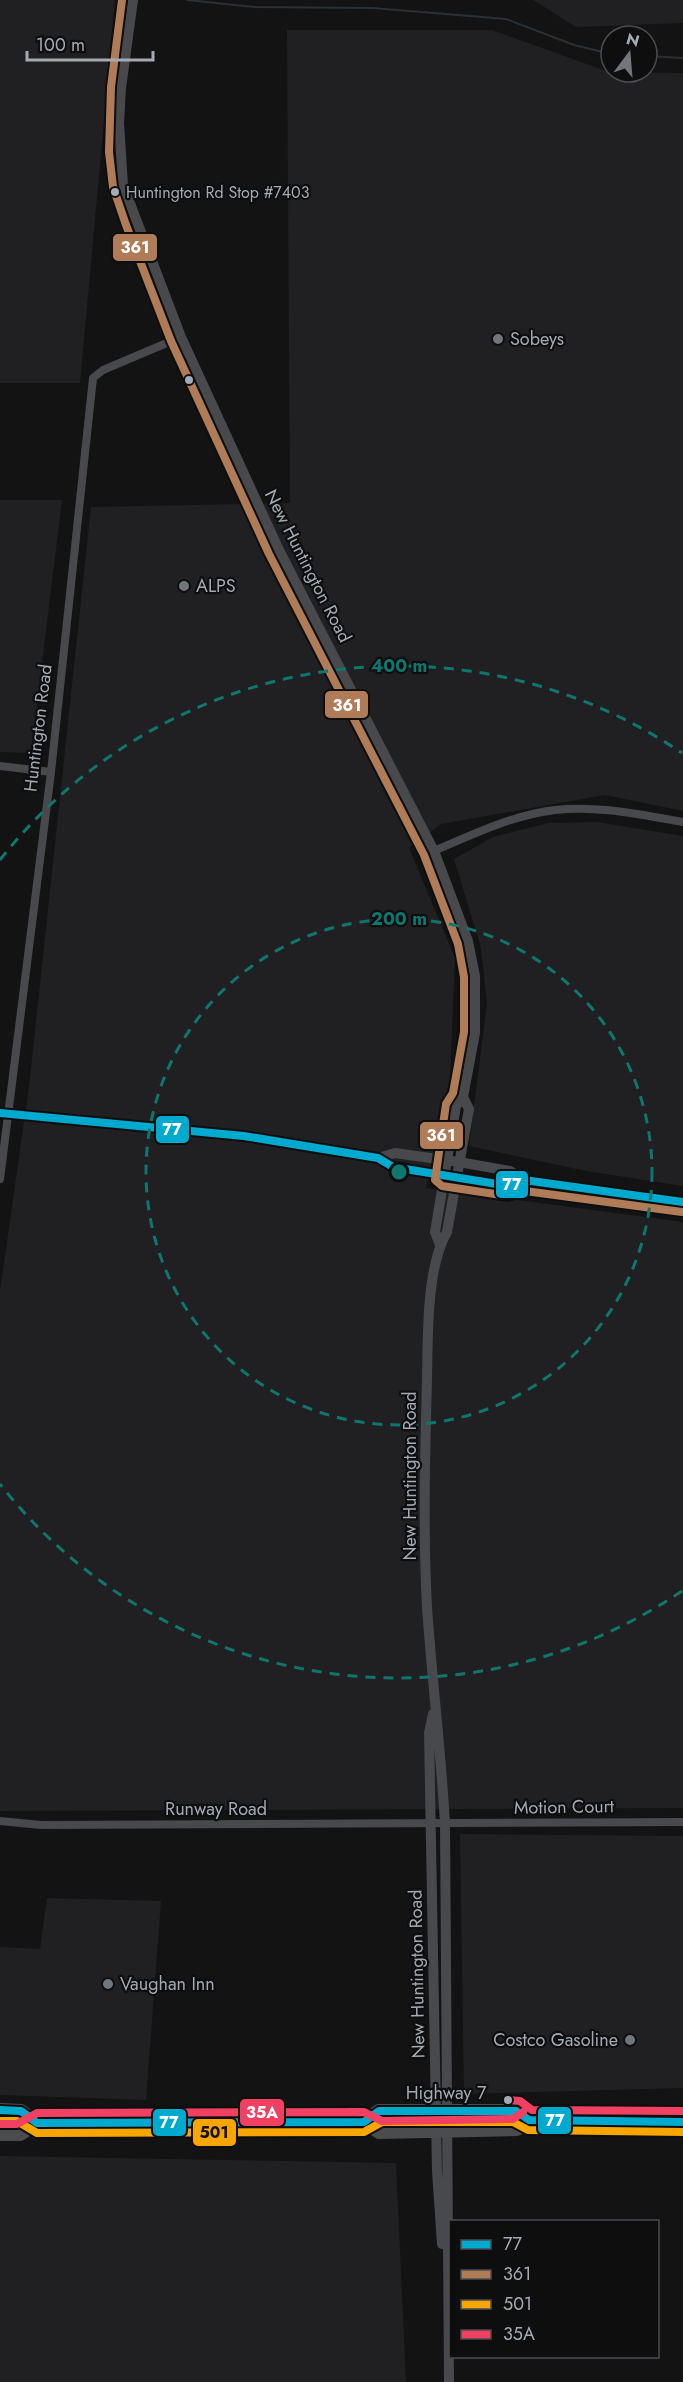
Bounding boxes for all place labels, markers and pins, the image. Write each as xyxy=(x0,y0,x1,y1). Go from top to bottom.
place label: Huntington Rd Stop #7403 xyxy=(126,181,310,204)
marker: Huntington Rd Stop #7403 xyxy=(109,186,121,198)
place label: Sobeys xyxy=(510,326,564,352)
marker: Sobeys xyxy=(491,332,505,346)
unlabelled marker xyxy=(183,374,195,386)
place label: ALPS xyxy=(196,573,236,599)
marker: ALPS xyxy=(177,579,191,593)
centre of rings xyxy=(389,1162,409,1182)
place label: Vaughan Inn xyxy=(120,1971,215,1997)
marker: Vaughan Inn xyxy=(101,1977,115,1991)
place label: Costco Gasoline xyxy=(493,2027,618,2053)
marker: Costco Gasoline xyxy=(623,2033,637,2047)
unlabelled marker xyxy=(502,2094,514,2106)

